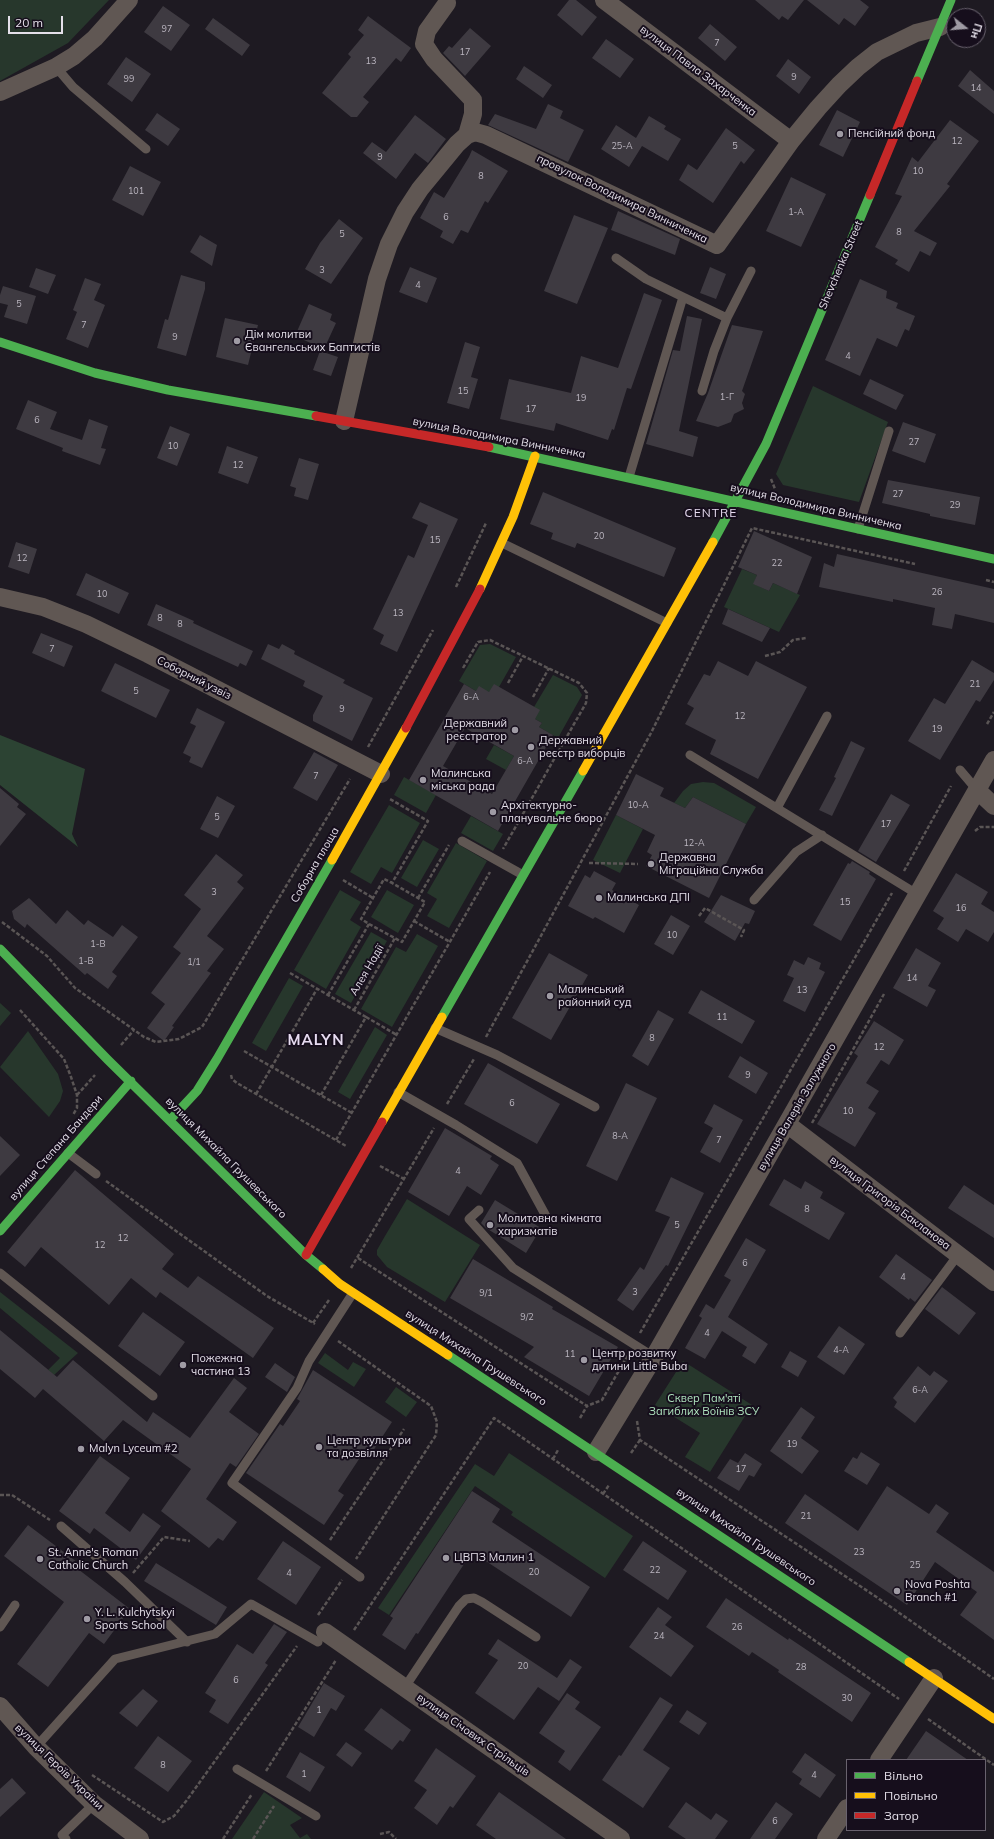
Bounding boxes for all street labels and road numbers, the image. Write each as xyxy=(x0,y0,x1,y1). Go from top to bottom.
street label: вулиця Павла Захарченка xyxy=(637,23,759,119)
street label: провулок Володимира Винниченка xyxy=(534,152,710,246)
street label: Shevchenka Street xyxy=(816,219,866,311)
street label: вулиця Володимира Винниченка xyxy=(412,415,586,461)
street label: вулиця Володимира Винниченка xyxy=(729,481,903,533)
street label: Соборний узвіз xyxy=(155,654,233,702)
street label: Соборна площа xyxy=(288,825,342,905)
street label: Алея Надії xyxy=(347,942,387,998)
street label: вулиця Валерія Залужного xyxy=(755,1041,839,1173)
street label: вулиця Степана Бандери xyxy=(7,1093,105,1203)
street label: вулиця Михайла Грушевського xyxy=(163,1095,289,1221)
street label: вулиця Григорія Бакланова xyxy=(827,1153,953,1253)
street label: вулиця Михайла Грушевського xyxy=(403,1307,549,1409)
street label: вулиця Михайла Грушевського xyxy=(674,1485,818,1589)
street label: вулиця Січових Стрільців xyxy=(414,1691,532,1779)
street label: вулиця Героїв України xyxy=(12,1721,106,1813)

